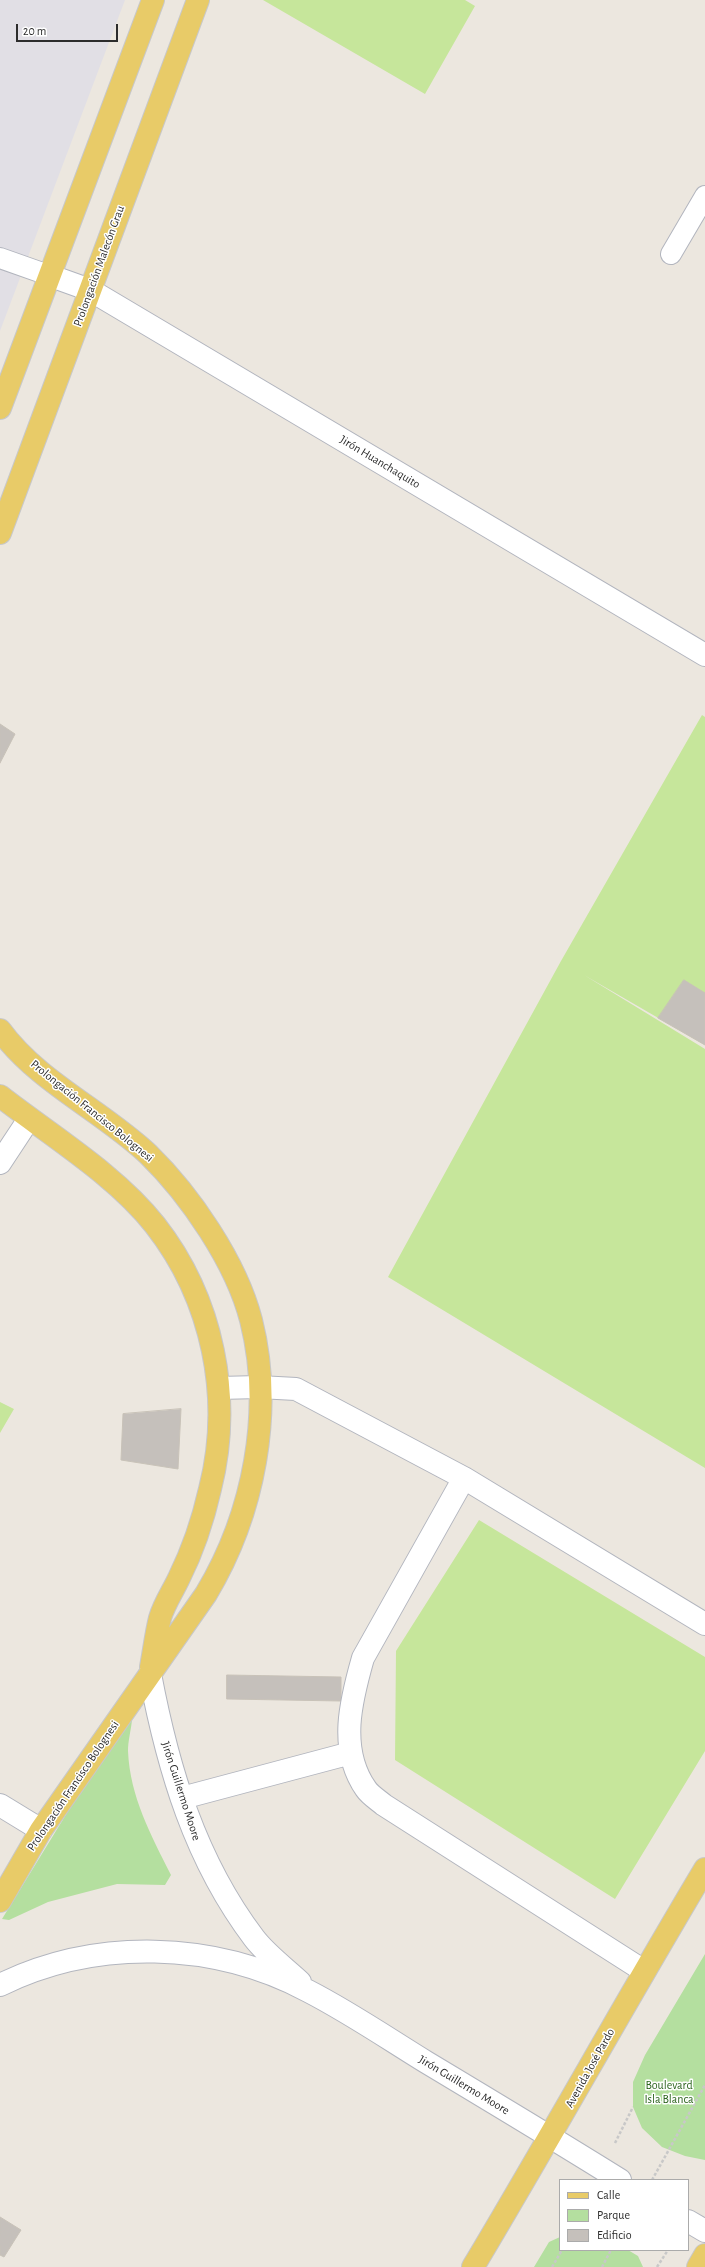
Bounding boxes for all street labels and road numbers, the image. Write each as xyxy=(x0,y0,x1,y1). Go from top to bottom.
street label: Prolongación Malecón Grau xyxy=(70,204,128,328)
street label: Jirón Huanchaquito xyxy=(337,432,423,492)
street label: Prolongación Francisco Bolognesi xyxy=(28,1057,156,1165)
street label: Prolongación Francisco Bolognesi xyxy=(24,1718,122,1854)
street label: Jirón Guillermo Moore xyxy=(158,1740,204,1842)
street label: Avenida José Pardo xyxy=(562,2026,618,2110)
street label: Jirón Guillermo Moore xyxy=(416,2052,512,2118)

